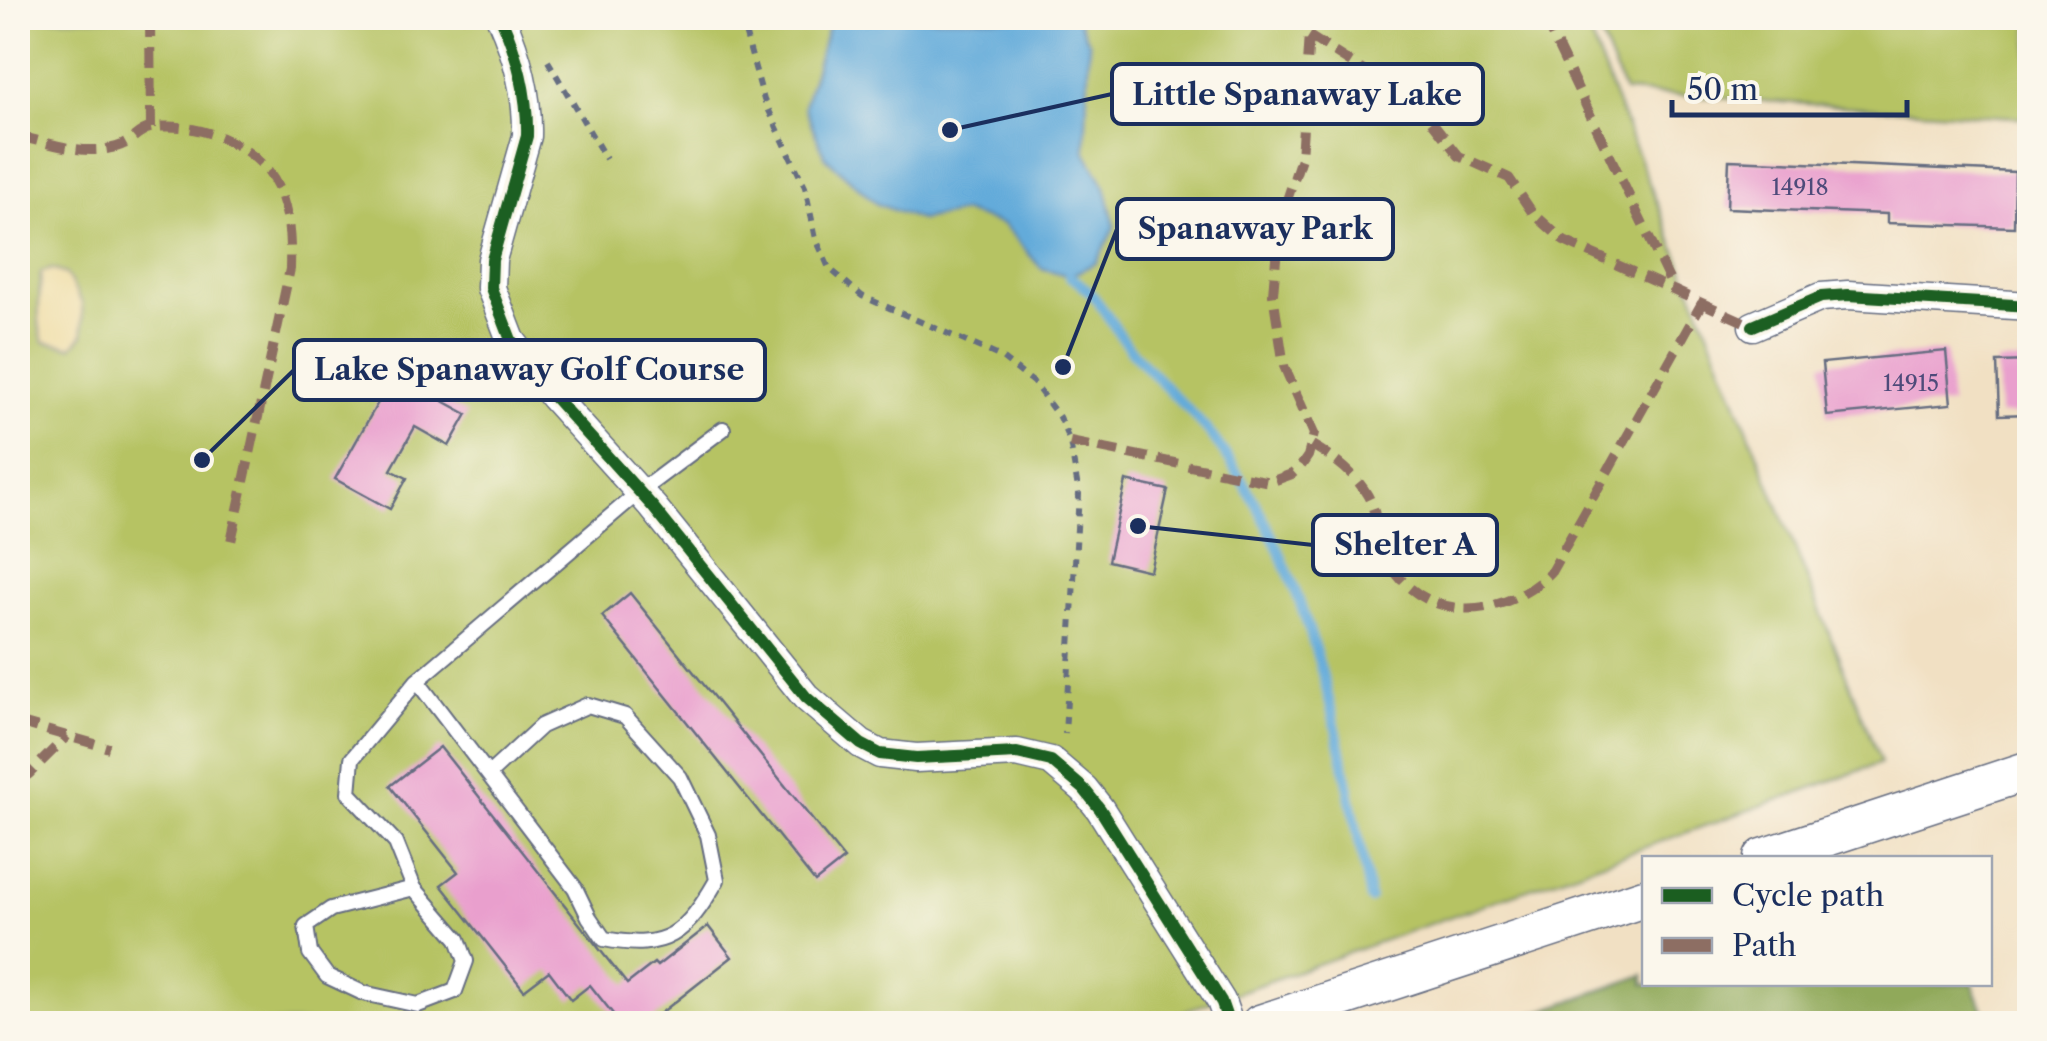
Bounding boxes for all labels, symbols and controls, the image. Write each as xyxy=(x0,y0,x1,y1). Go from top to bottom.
scale bar xyxy=(1672,55,1907,117)
callout: Little Spanaway Lake xyxy=(1112,64,1483,124)
text: 50 m xyxy=(1687,71,1758,108)
text: Little Spanaway Lake xyxy=(1132,76,1462,113)
house number: 14918 xyxy=(1771,174,1829,201)
callout: Spanaway Park xyxy=(1117,199,1393,259)
text: Spanaway Park xyxy=(1137,210,1374,247)
callout: Lake Spanaway Golf Course xyxy=(294,340,765,400)
text: Lake Spanaway Golf Course xyxy=(314,351,744,388)
house number: 14915 xyxy=(1883,370,1939,397)
callout: Shelter A xyxy=(1313,515,1497,575)
text: Shelter A xyxy=(1334,526,1477,563)
legend xyxy=(1642,856,1992,986)
text: Cycle path xyxy=(1732,877,1884,914)
text: Path xyxy=(1732,927,1797,964)

